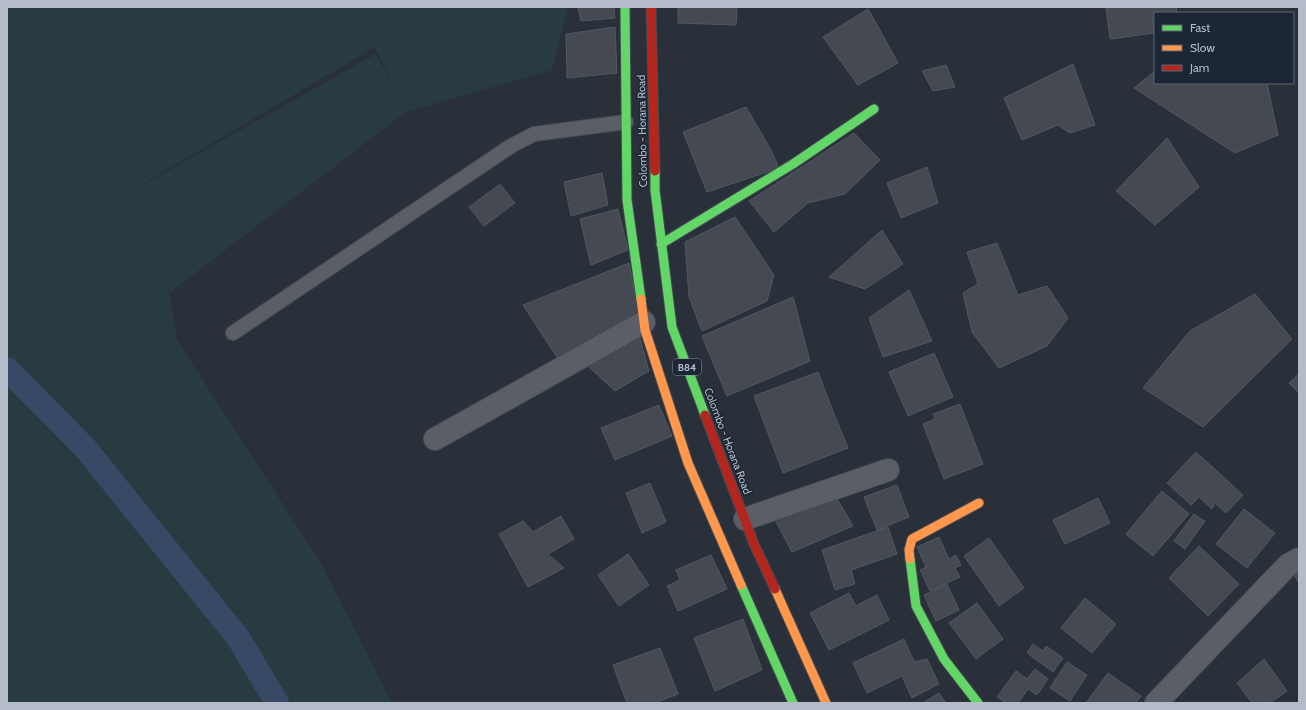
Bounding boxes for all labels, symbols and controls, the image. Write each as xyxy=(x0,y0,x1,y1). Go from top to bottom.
legend xyxy=(1154,12,1294,84)
text: Fast xyxy=(1190,20,1210,35)
text: Slow xyxy=(1190,40,1215,55)
text: Jam xyxy=(1189,60,1209,75)
street label: Colombo - Horana Road xyxy=(634,74,650,188)
road number: B84 xyxy=(673,359,701,375)
street label: Colombo - Horana Road xyxy=(701,386,755,496)

